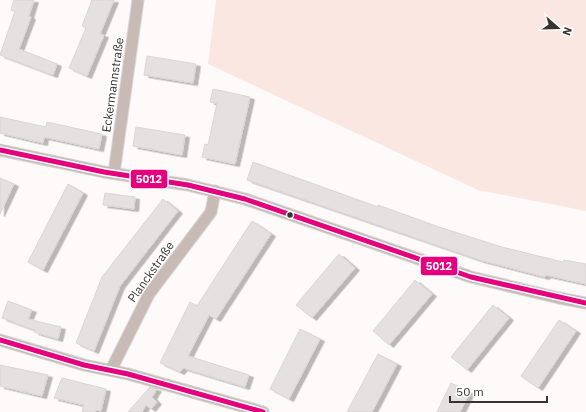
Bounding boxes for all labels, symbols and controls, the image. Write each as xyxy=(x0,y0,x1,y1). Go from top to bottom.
north arrow xyxy=(538,8,578,48)
text: N xyxy=(559,25,575,38)
street label: Eckermannstraße xyxy=(98,36,127,133)
line badge: 5012 xyxy=(130,169,168,189)
text: 5012 xyxy=(136,172,163,186)
unlabelled marker xyxy=(285,210,295,220)
street label: Planckstraße xyxy=(124,238,177,305)
line badge: 5012 xyxy=(420,256,458,276)
text: 5012 xyxy=(426,259,453,273)
scale bar xyxy=(450,378,547,404)
text: 50 m xyxy=(456,384,484,399)

